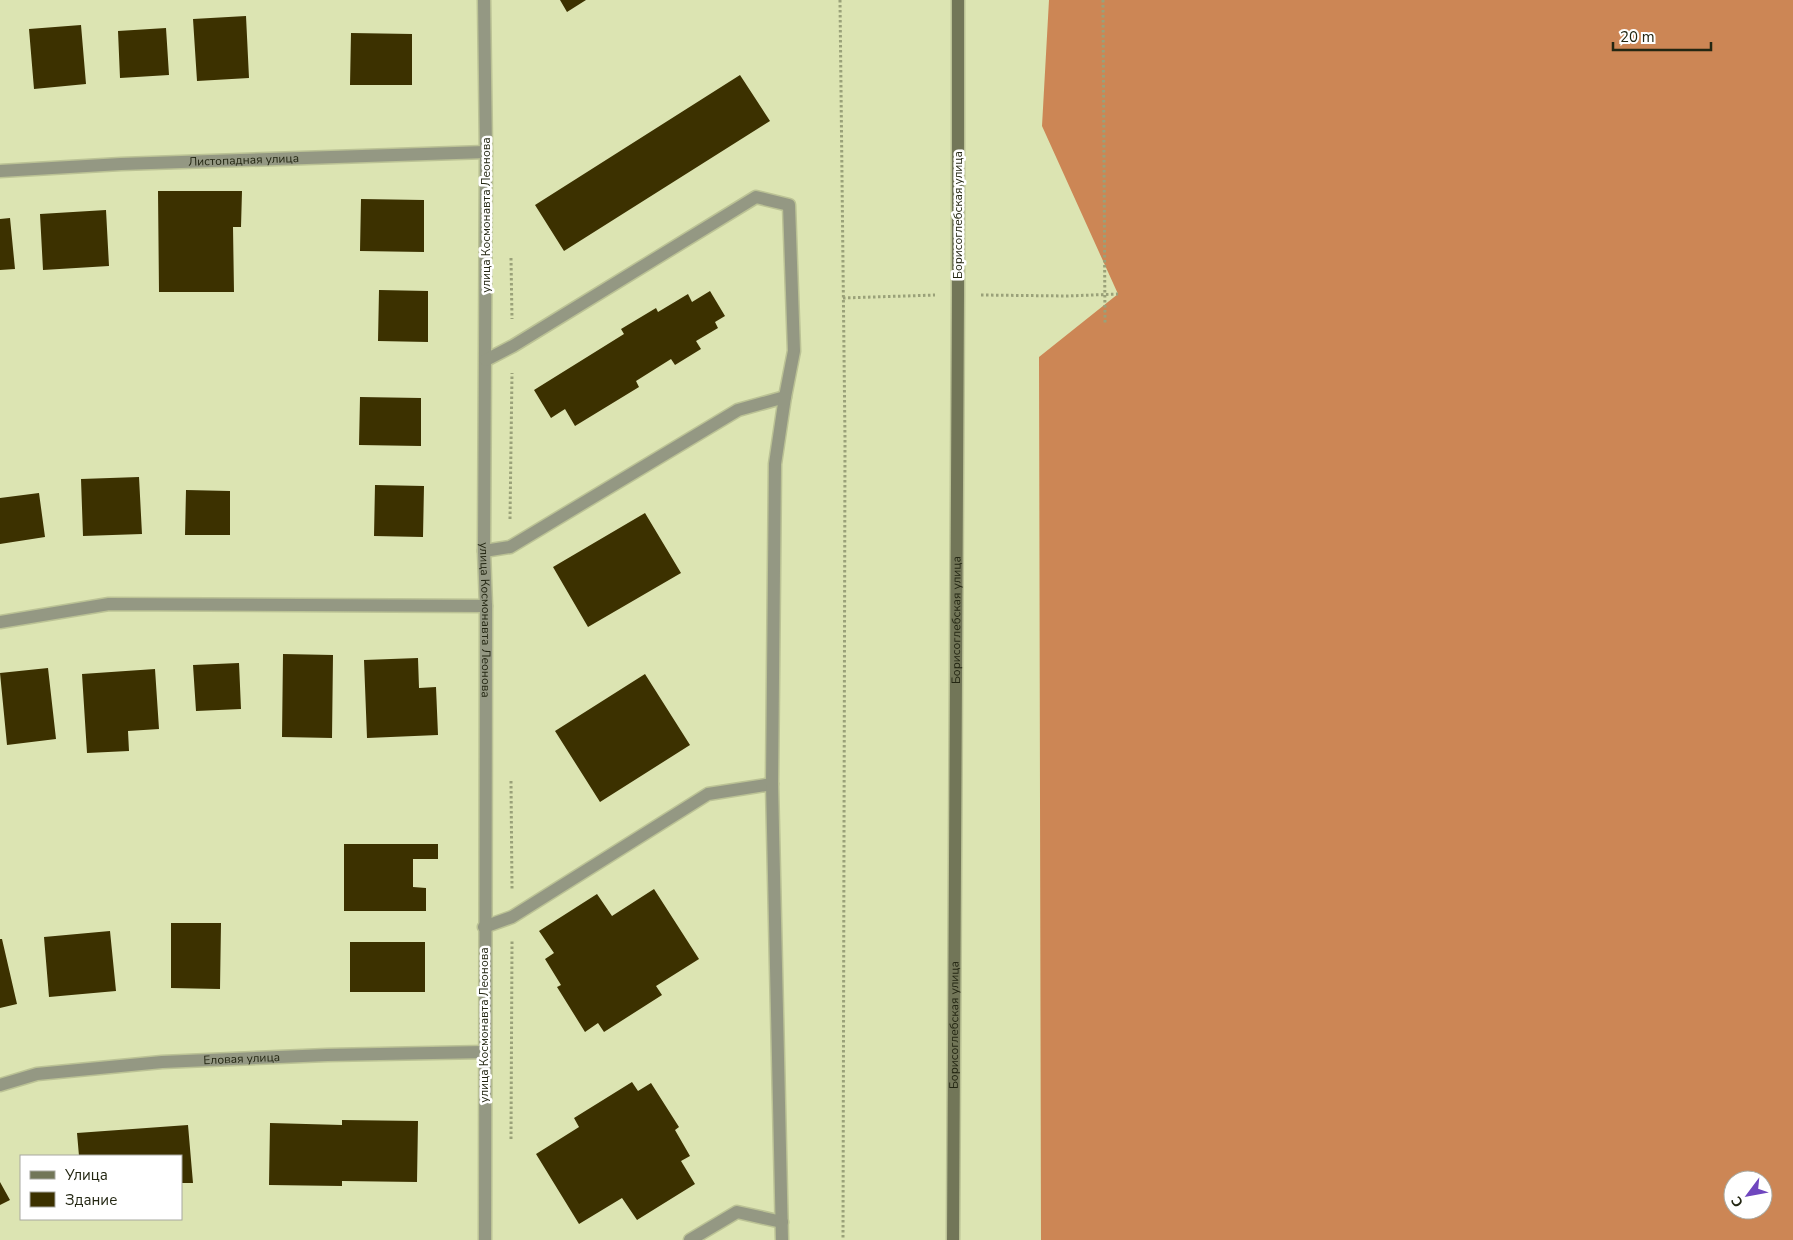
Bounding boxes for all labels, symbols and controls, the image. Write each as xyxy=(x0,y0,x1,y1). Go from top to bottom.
scale bar xyxy=(1613,20,1710,52)
text: 20 m xyxy=(1620,27,1655,47)
street label: улица Космонавта Леонова xyxy=(478,137,494,293)
street label: Листопадная улица xyxy=(188,150,299,170)
street label: Борисоглебская улица xyxy=(950,151,966,279)
street label: улица Космонавта Леонова xyxy=(476,542,494,698)
street label: Борисоглебская улица xyxy=(948,556,965,684)
street label: улица Космонавта Леонова xyxy=(476,947,492,1103)
street label: Борисоглебская улица xyxy=(946,961,962,1089)
street label: Еловая улица xyxy=(203,1049,280,1068)
legend xyxy=(20,1155,182,1220)
text: Улица xyxy=(64,1165,108,1185)
north arrow xyxy=(1723,1170,1773,1220)
text: Здание xyxy=(65,1190,117,1210)
text: С xyxy=(1727,1192,1748,1211)

